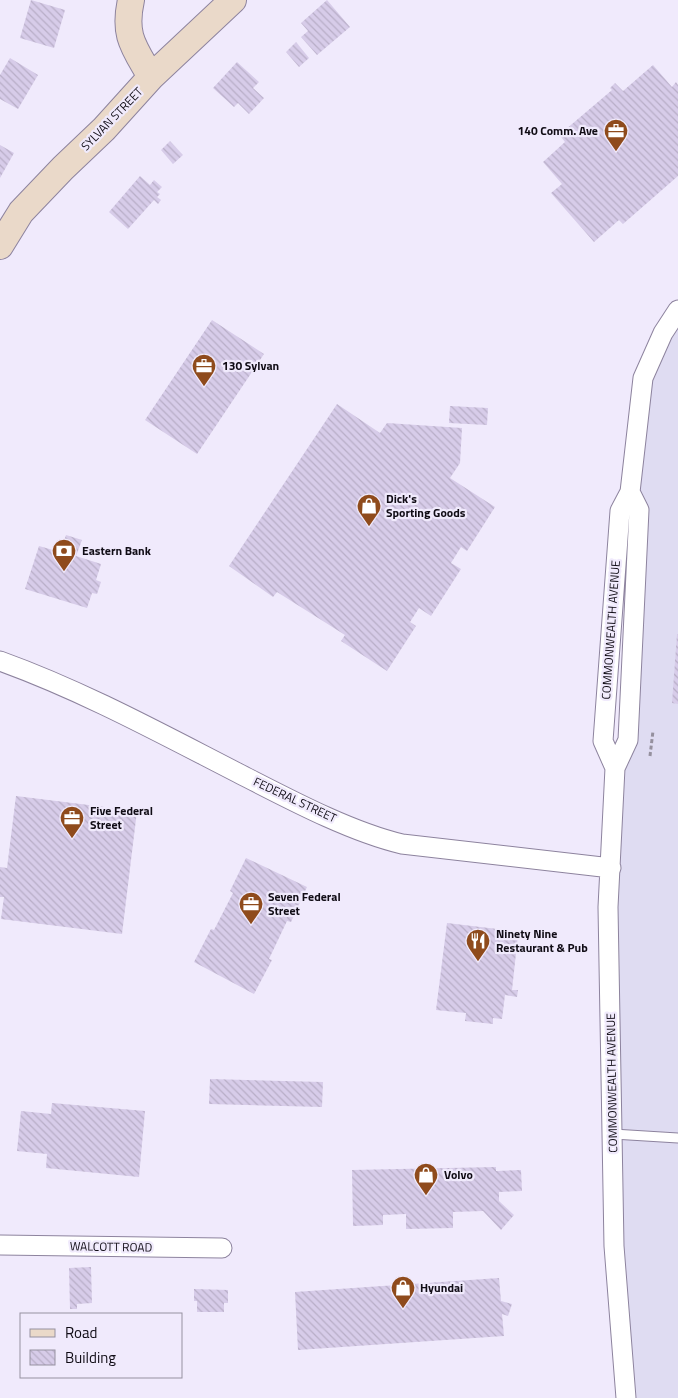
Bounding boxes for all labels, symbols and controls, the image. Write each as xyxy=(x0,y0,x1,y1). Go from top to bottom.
street label: SYLVAN STREET xyxy=(76,82,147,155)
office icon: 140 Comm. Ave xyxy=(603,118,629,152)
place label: 140 Comm. Ave xyxy=(517,121,598,140)
office icon: 130 Sylvan xyxy=(191,353,217,387)
place label: 130 Sylvan xyxy=(222,356,279,375)
place label: Dick's Sporting Goods xyxy=(386,489,466,522)
shop icon: Dick's Sporting Goods xyxy=(356,493,382,527)
bank icon: Eastern Bank xyxy=(51,538,77,572)
place label: Eastern Bank xyxy=(82,541,152,560)
street label: COMMONWEALTH AVENUE xyxy=(596,559,625,700)
street label: FEDERAL STREET xyxy=(250,772,341,827)
place label: Five Federal Street xyxy=(90,801,153,834)
office icon: Five Federal Street xyxy=(59,805,85,839)
place label: Seven Federal Street xyxy=(268,887,341,920)
office icon: Seven Federal Street xyxy=(238,891,264,925)
place label: Ninety Nine Restaurant & Pub xyxy=(496,924,588,957)
restaurant icon: Ninety Nine Restaurant & Pub xyxy=(465,928,491,962)
street label: COMMONWEALTH AVENUE xyxy=(601,1013,622,1153)
shop icon: Volvo xyxy=(413,1162,439,1196)
place label: Volvo xyxy=(444,1165,473,1184)
street label: WALCOTT ROAD xyxy=(70,1236,153,1257)
shop icon: Hyundai xyxy=(390,1275,416,1309)
place label: Hyundai xyxy=(420,1278,463,1297)
legend xyxy=(20,1313,182,1378)
text: Road xyxy=(65,1321,97,1344)
text: Building xyxy=(65,1346,116,1369)

